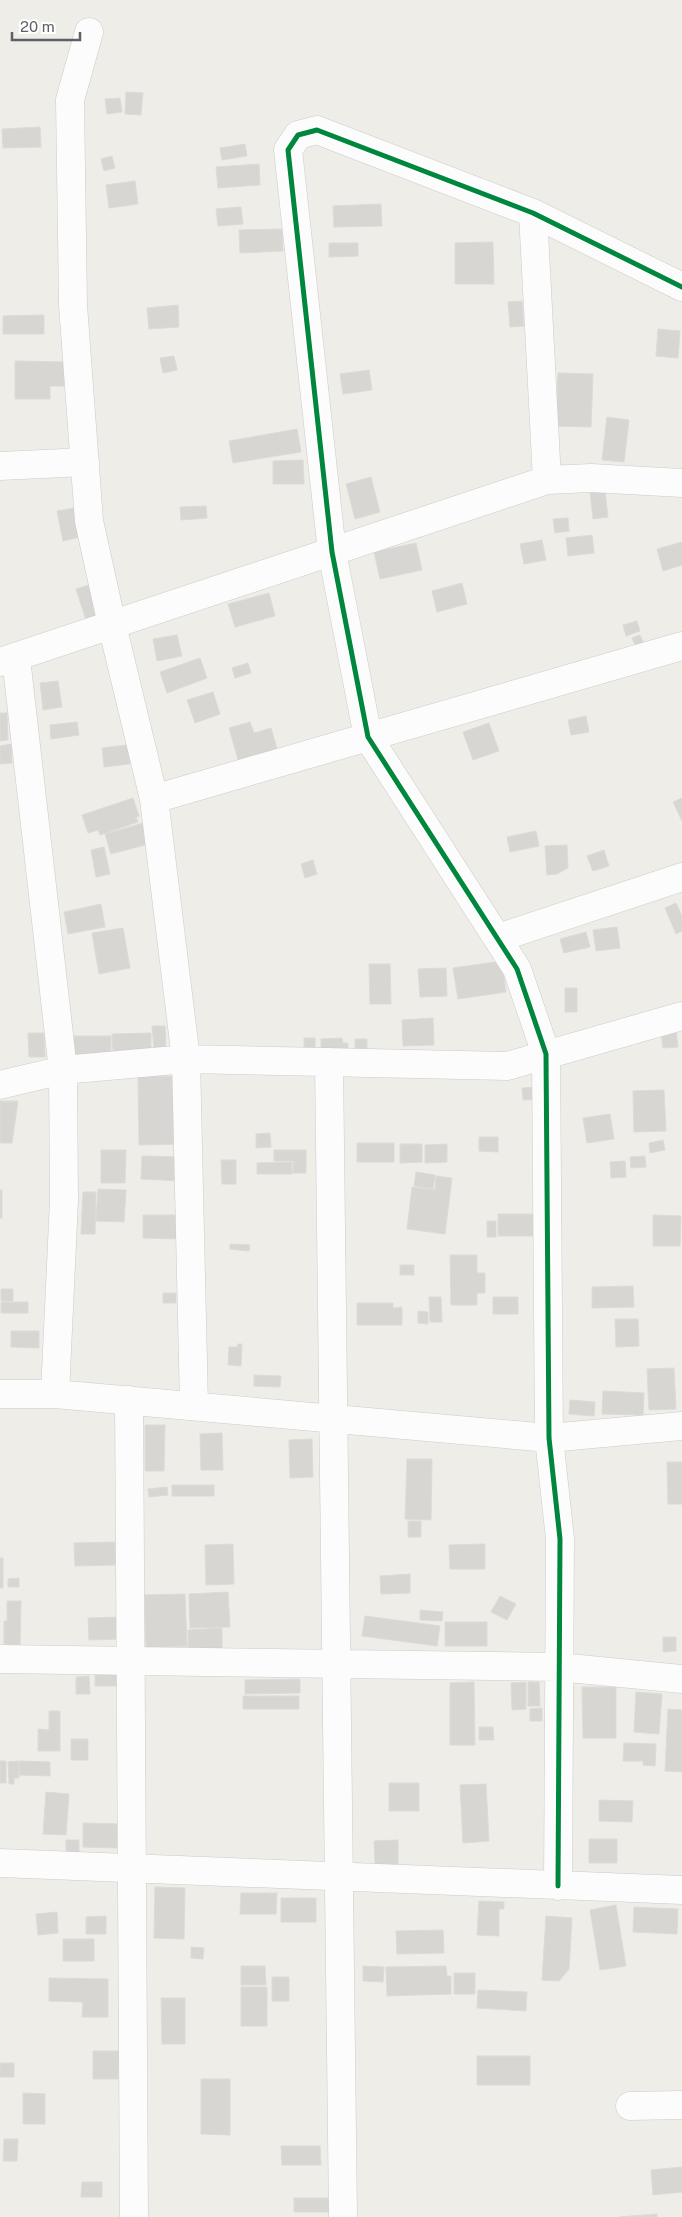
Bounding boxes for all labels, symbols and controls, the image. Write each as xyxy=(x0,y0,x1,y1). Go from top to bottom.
scale bar xyxy=(12,10,80,42)
text: 20 m xyxy=(20,18,55,35)

